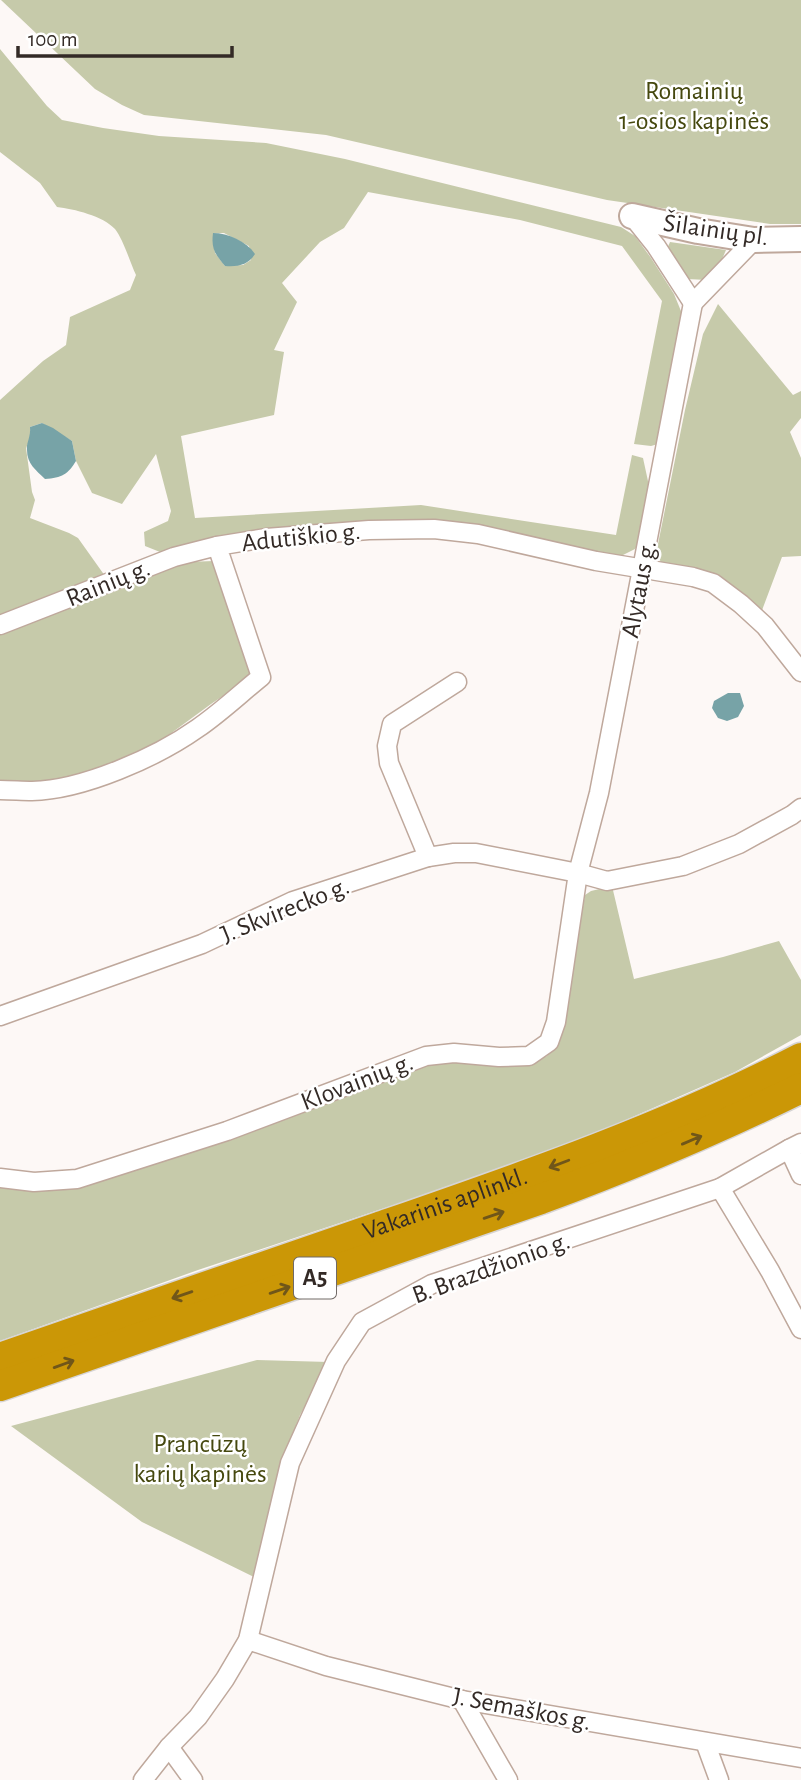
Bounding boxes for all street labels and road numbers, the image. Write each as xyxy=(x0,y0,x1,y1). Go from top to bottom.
street label: Šilainių pl. xyxy=(662,209,771,250)
street label: Adutiškio g. xyxy=(240,518,362,556)
street label: Alytaus g. xyxy=(617,538,661,640)
street label: Rainių g. xyxy=(62,554,154,612)
street label: J. Skvirecko g. xyxy=(217,872,353,948)
street label: Klovainių g. xyxy=(297,1049,417,1115)
street label: Vakarinis aplinkl. xyxy=(359,1163,531,1245)
street label: B. Brazdžionio g. xyxy=(409,1227,573,1309)
road number: A5 xyxy=(294,1258,336,1298)
street label: J. Semaškos g. xyxy=(451,1683,593,1735)

